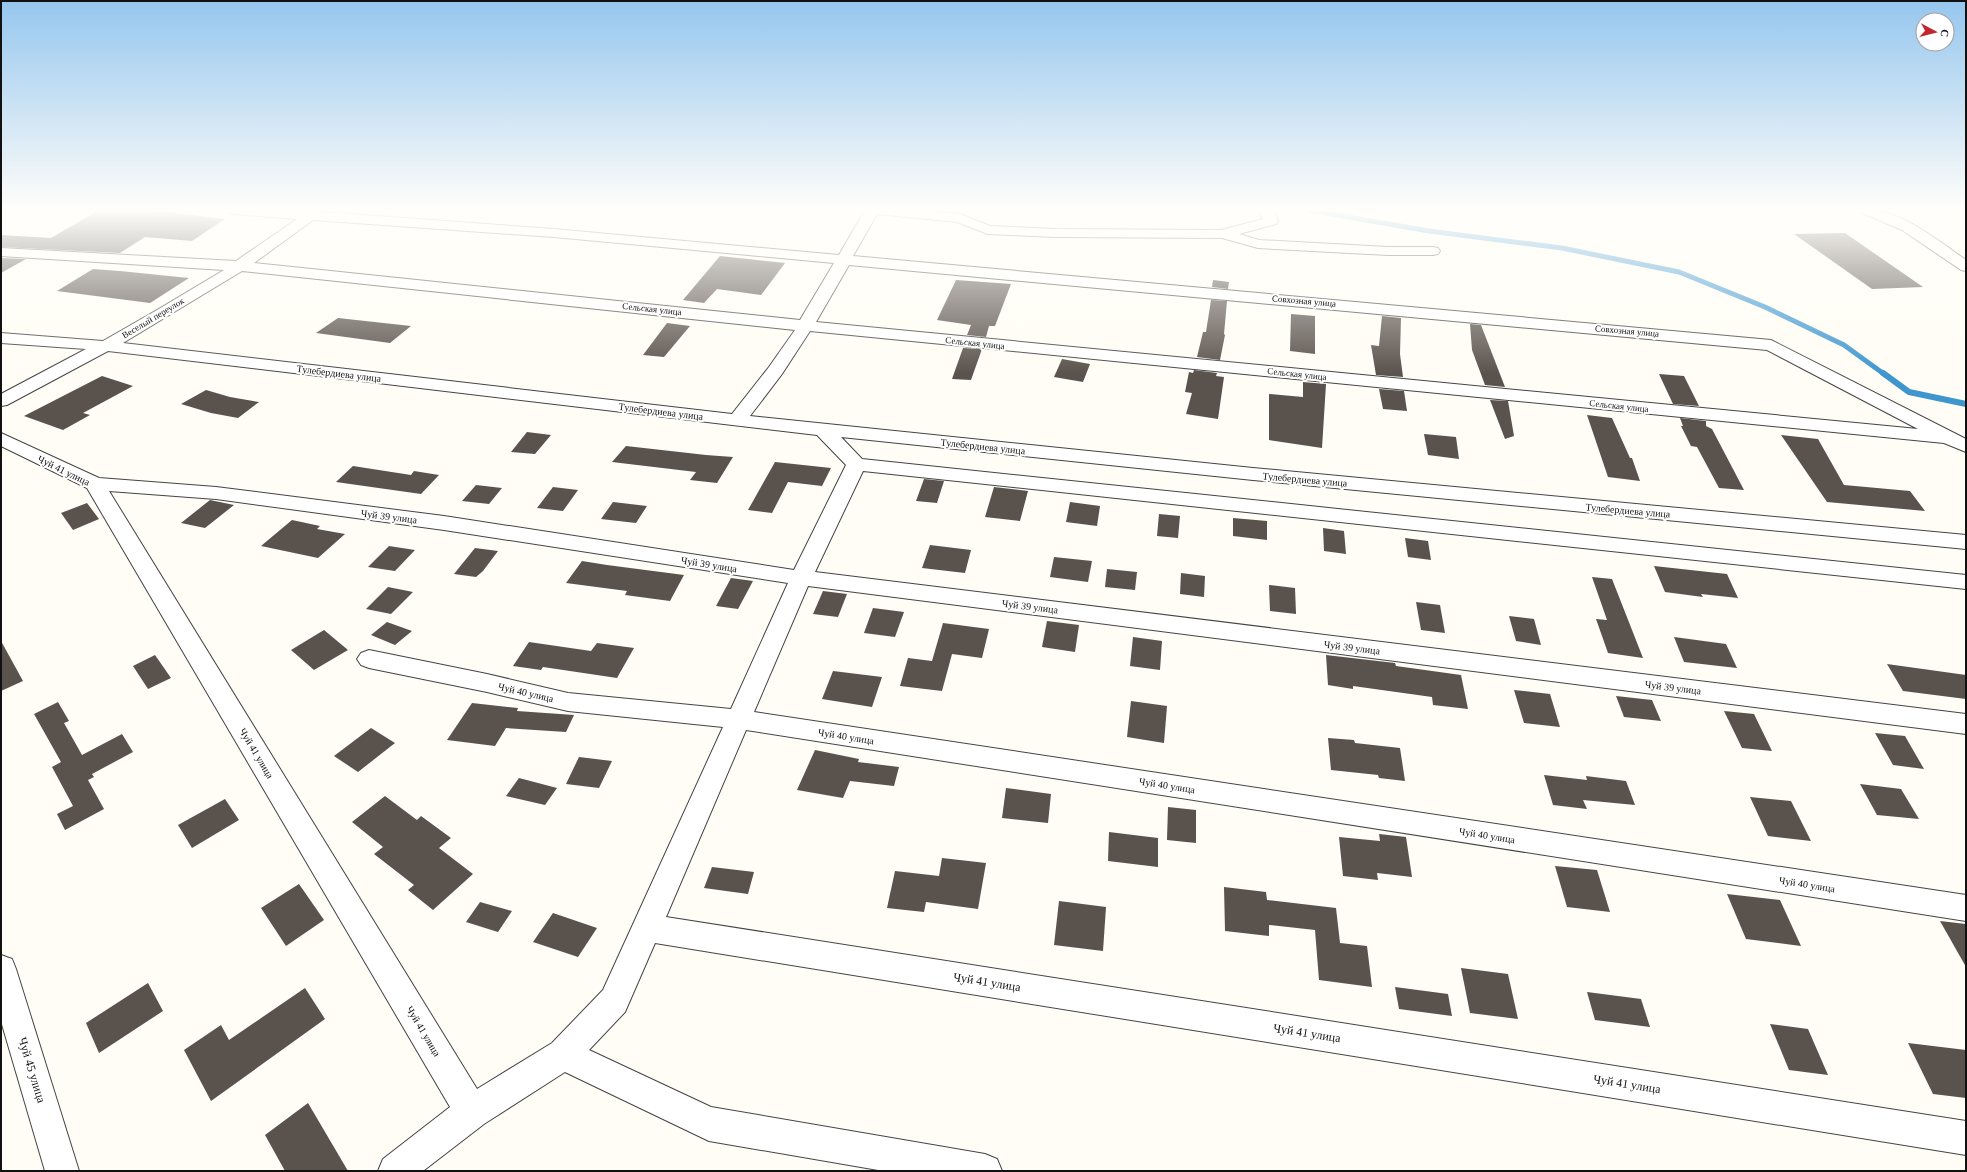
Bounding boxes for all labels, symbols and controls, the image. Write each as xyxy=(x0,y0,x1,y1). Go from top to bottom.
north arrow xyxy=(1915,12,1955,52)
text: С xyxy=(1938,29,1951,38)
street label: Совхозная улица xyxy=(1271,293,1337,309)
street label: Веселый переулок xyxy=(120,295,186,340)
street label: Сельская улица xyxy=(622,301,682,317)
street label: Совхозная улица xyxy=(1594,323,1660,339)
street label: Сельская улица xyxy=(945,335,1005,351)
street label: Тулебердиева улица xyxy=(296,363,382,384)
street label: Сельская улица xyxy=(1267,366,1327,382)
street label: Сельская улица xyxy=(1589,398,1649,414)
street label: Тулебердиева улица xyxy=(618,401,704,422)
street label: Тулебердиева улица xyxy=(940,437,1026,456)
street label: Чуй 41 улица xyxy=(36,453,92,488)
street label: Тулебердиева улица xyxy=(1262,470,1348,489)
street label: Тулебердиева улица xyxy=(1585,501,1671,520)
street label: Чуй 39 улица xyxy=(360,508,418,525)
street label: Чуй 39 улица xyxy=(680,555,738,574)
street label: Чуй 39 улица xyxy=(1001,598,1059,615)
street label: Чуй 39 улица xyxy=(1323,639,1381,656)
street label: Чуй 39 улица xyxy=(1644,679,1702,696)
street label: Чуй 40 улица xyxy=(497,681,555,704)
street label: Чуй 41 улица xyxy=(237,726,276,781)
street label: Чуй 40 улица xyxy=(817,727,875,746)
street label: Чуй 40 улица xyxy=(1138,776,1196,795)
street label: Чуй 40 улица xyxy=(1458,826,1516,845)
street label: Чуй 40 улица xyxy=(1778,875,1836,894)
street label: Чуй 41 улица xyxy=(952,970,1022,994)
street label: Чуй 41 улица xyxy=(404,1004,443,1059)
street label: Чуй 41 улица xyxy=(1272,1021,1342,1045)
street label: Чуй 45 улица xyxy=(15,1036,49,1105)
street label: Чуй 41 улица xyxy=(1592,1072,1662,1096)

